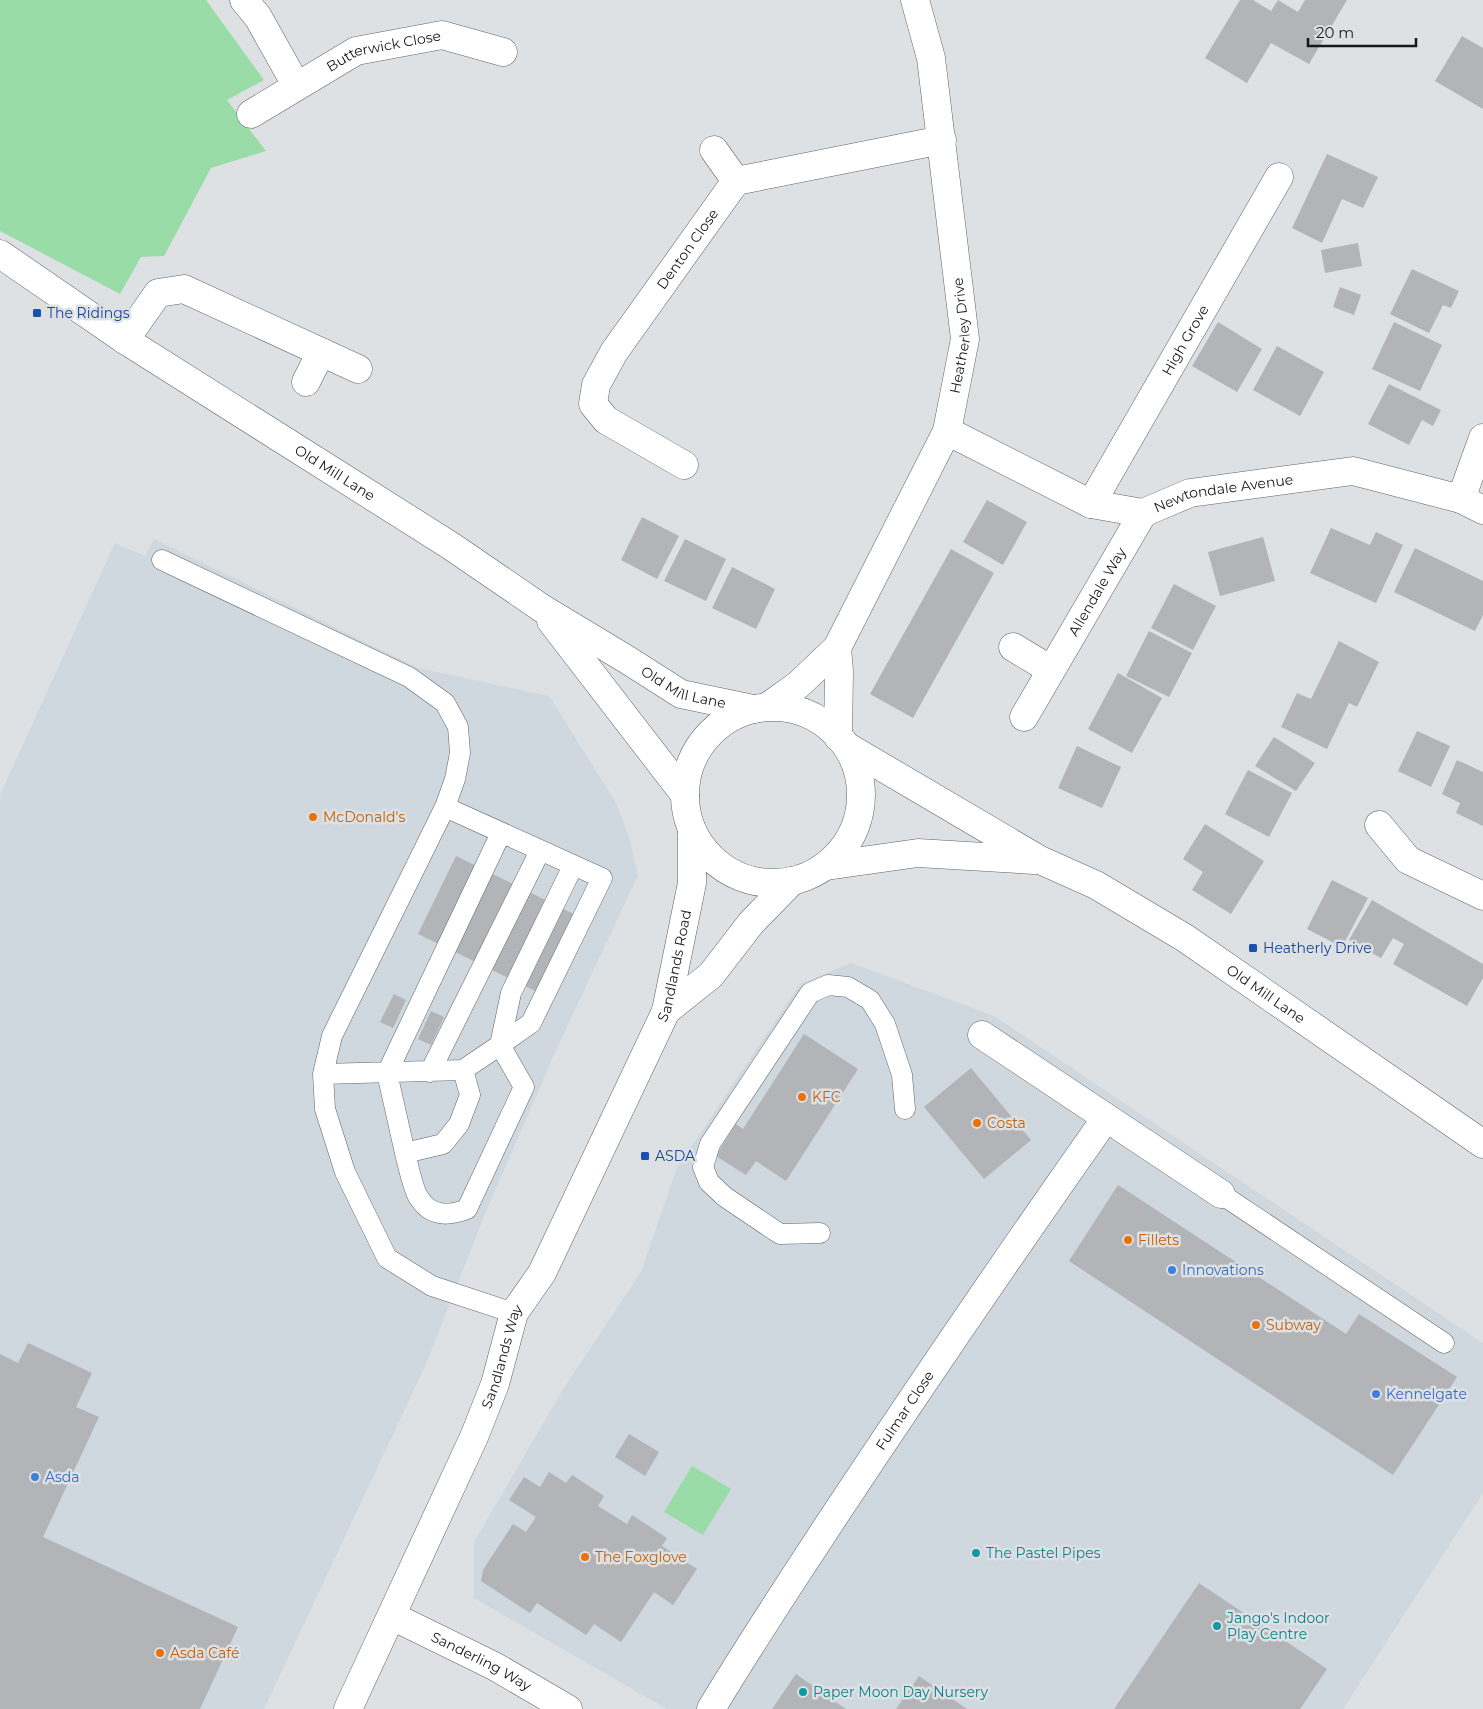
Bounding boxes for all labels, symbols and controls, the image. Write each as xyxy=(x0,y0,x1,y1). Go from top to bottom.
scale bar xyxy=(1308,15,1416,47)
text: 20 m xyxy=(1316,23,1354,42)
street label: Butterwick Close xyxy=(323,26,442,76)
street label: Denton Close xyxy=(653,205,722,293)
street label: Heatherley Drive xyxy=(946,277,974,395)
street label: High Grove xyxy=(1158,302,1213,379)
place label: The Ridings xyxy=(47,304,130,322)
marker: The Ridings xyxy=(31,307,43,319)
street label: Old Mill Lane xyxy=(291,441,378,505)
street label: Newtondale Avenue xyxy=(1151,470,1294,516)
street label: Allendale Way xyxy=(1064,544,1130,639)
street label: Old Mill Lane xyxy=(638,662,728,712)
place label: McDonald's xyxy=(323,808,405,826)
marker: McDonald's xyxy=(307,811,319,823)
street label: Sandlands Road xyxy=(653,908,695,1025)
place label: Heatherly Drive xyxy=(1263,939,1372,957)
marker: Heatherly Drive xyxy=(1247,942,1259,954)
street label: Old Mill Lane xyxy=(1223,960,1309,1027)
place label: KFC xyxy=(812,1088,841,1106)
marker: KFC xyxy=(796,1091,808,1103)
place label: Costa xyxy=(987,1114,1026,1132)
marker: Costa xyxy=(971,1117,983,1129)
place label: ASDA xyxy=(655,1147,696,1165)
marker: ASDA xyxy=(639,1150,651,1162)
place label: Fillets xyxy=(1138,1231,1179,1249)
marker: Fillets xyxy=(1122,1234,1134,1246)
place label: Innovations xyxy=(1182,1261,1264,1279)
marker: Innovations xyxy=(1166,1264,1178,1276)
street label: Sandlands Way xyxy=(477,1300,527,1411)
place label: Subway xyxy=(1266,1316,1321,1334)
marker: Subway xyxy=(1250,1319,1262,1331)
street label: Fulmar Close xyxy=(872,1367,938,1454)
place label: Kennelgate xyxy=(1386,1385,1467,1403)
marker: Kennelgate xyxy=(1370,1388,1382,1400)
place label: Asda xyxy=(45,1468,80,1486)
marker: Asda xyxy=(29,1471,41,1483)
place label: The Pastel Pipes xyxy=(986,1544,1101,1562)
marker: The Pastel Pipes xyxy=(970,1547,982,1559)
place label: The Foxglove xyxy=(595,1548,687,1566)
marker: The Foxglove xyxy=(579,1551,591,1563)
place label: Jango's Indoor Play Centre xyxy=(1226,1609,1330,1643)
marker: Jango's Indoor Play Centre xyxy=(1211,1620,1223,1632)
street label: Sanderling Way xyxy=(428,1628,535,1695)
place label: Asda Café xyxy=(170,1644,239,1662)
marker: Asda Café xyxy=(154,1647,166,1659)
place label: Paper Moon Day Nursery xyxy=(813,1683,988,1701)
marker: Paper Moon Day Nursery xyxy=(797,1686,809,1698)

